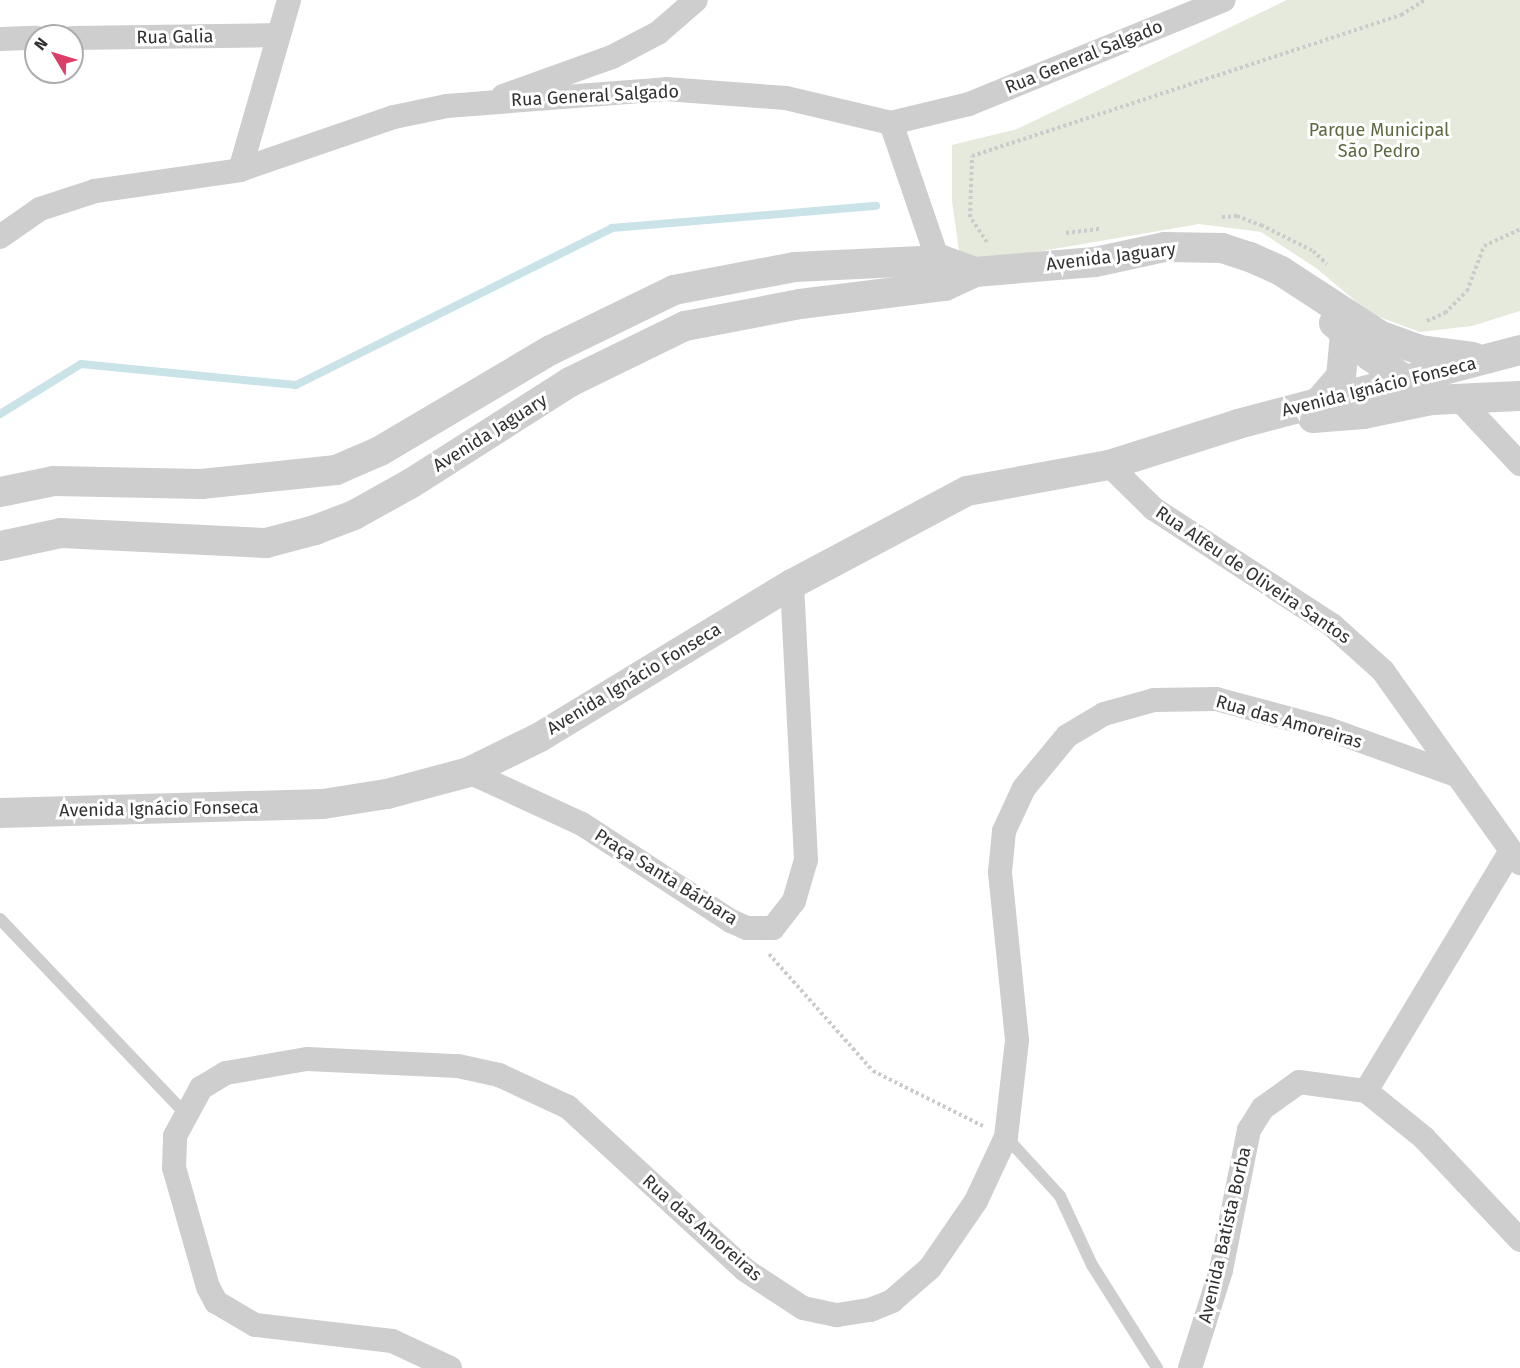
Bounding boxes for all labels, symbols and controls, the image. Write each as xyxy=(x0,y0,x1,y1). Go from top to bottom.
street label: Rua General Salgado xyxy=(1002,15,1166,99)
north arrow xyxy=(24,24,84,84)
street label: Rua Galia xyxy=(136,26,214,48)
text: N xyxy=(30,34,52,54)
street label: Rua General Salgado xyxy=(510,81,680,111)
park label: Parque Municipal São Pedro xyxy=(1309,120,1449,162)
street label: Avenida Jaguary xyxy=(1045,238,1177,276)
street label: Avenida Ignácio Fonseca xyxy=(1280,352,1478,422)
street label: Avenida Jaguary xyxy=(429,389,551,477)
street label: Rua Alfeu de Oliveira Santos xyxy=(1151,502,1355,648)
street label: Avenida Ignácio Fonseca xyxy=(543,618,725,740)
street label: Rua das Amoreiras xyxy=(1213,691,1365,753)
street label: Avenida Ignácio Fonseca xyxy=(59,796,259,822)
street label: Praça Santa Bárbara xyxy=(591,824,741,930)
street label: Avenida Batista Borba xyxy=(1194,1145,1256,1325)
street label: Rua das Amoreiras xyxy=(638,1170,766,1286)

